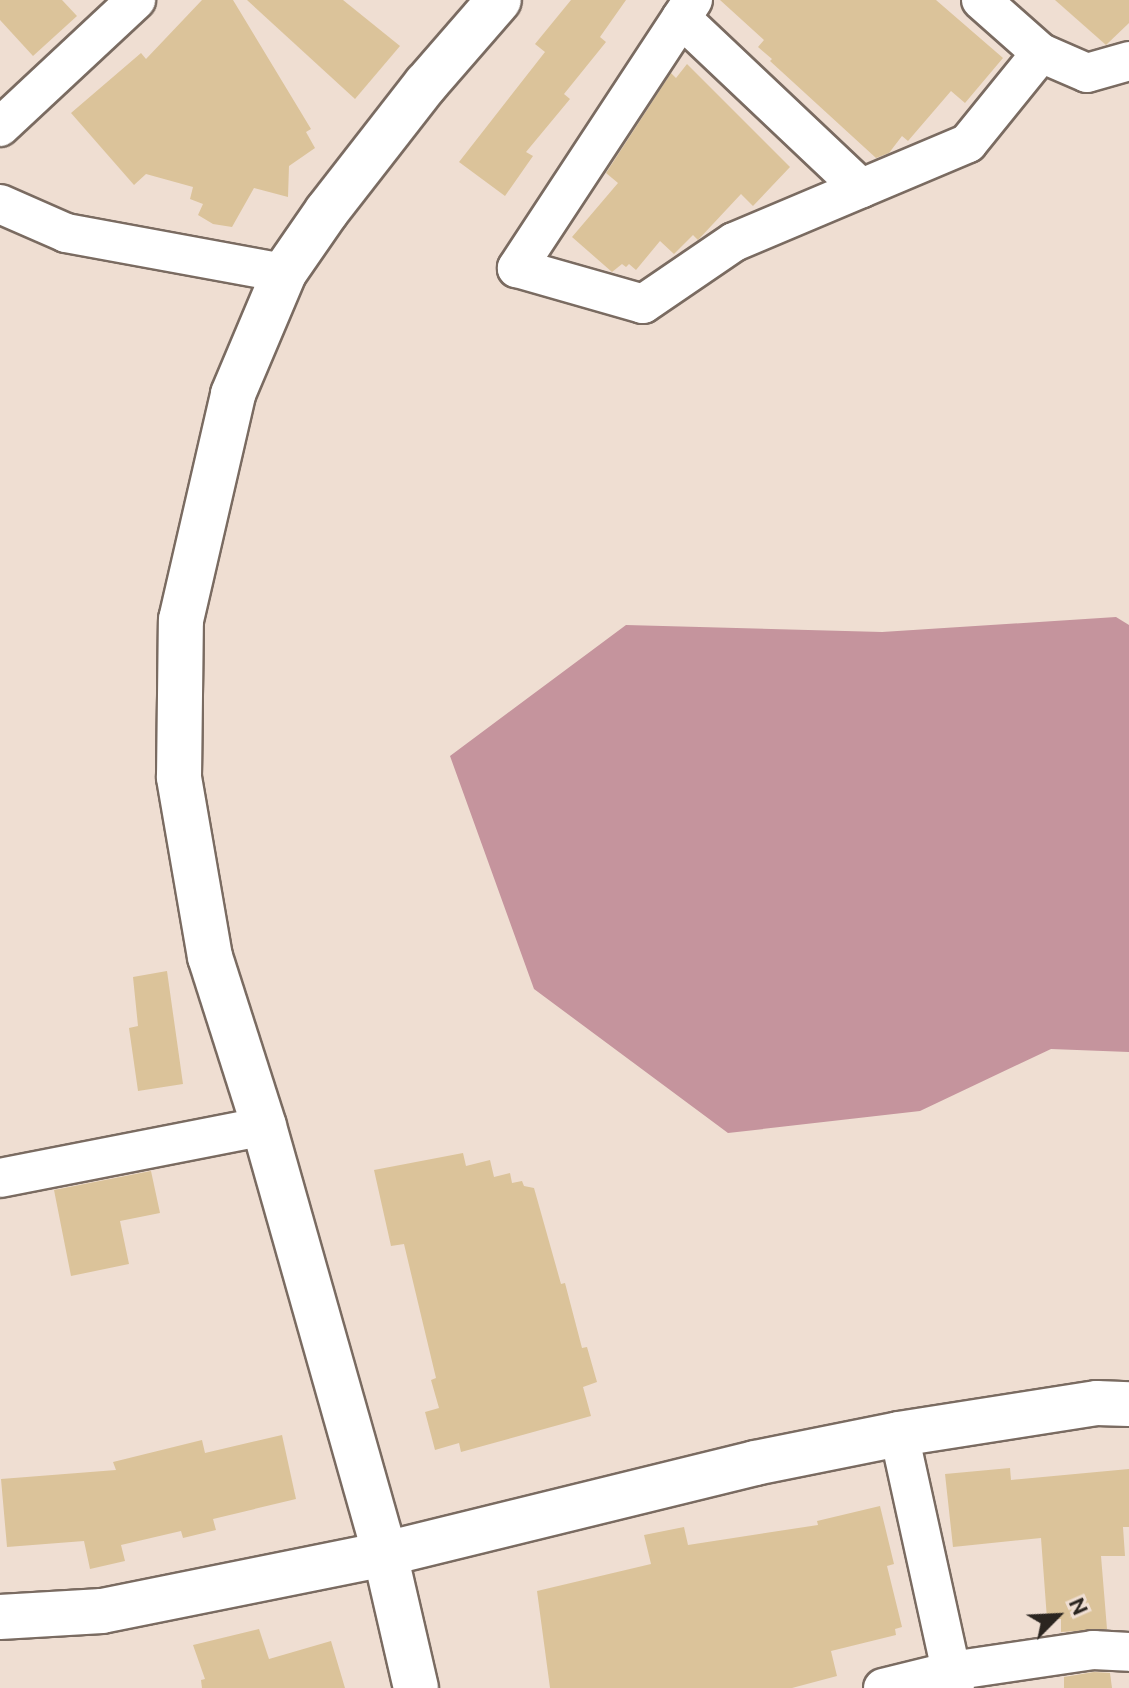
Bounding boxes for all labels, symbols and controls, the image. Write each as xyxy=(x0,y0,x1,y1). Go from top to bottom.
north arrow xyxy=(1017,1576,1097,1656)
text: N xyxy=(1065,1593,1094,1619)

